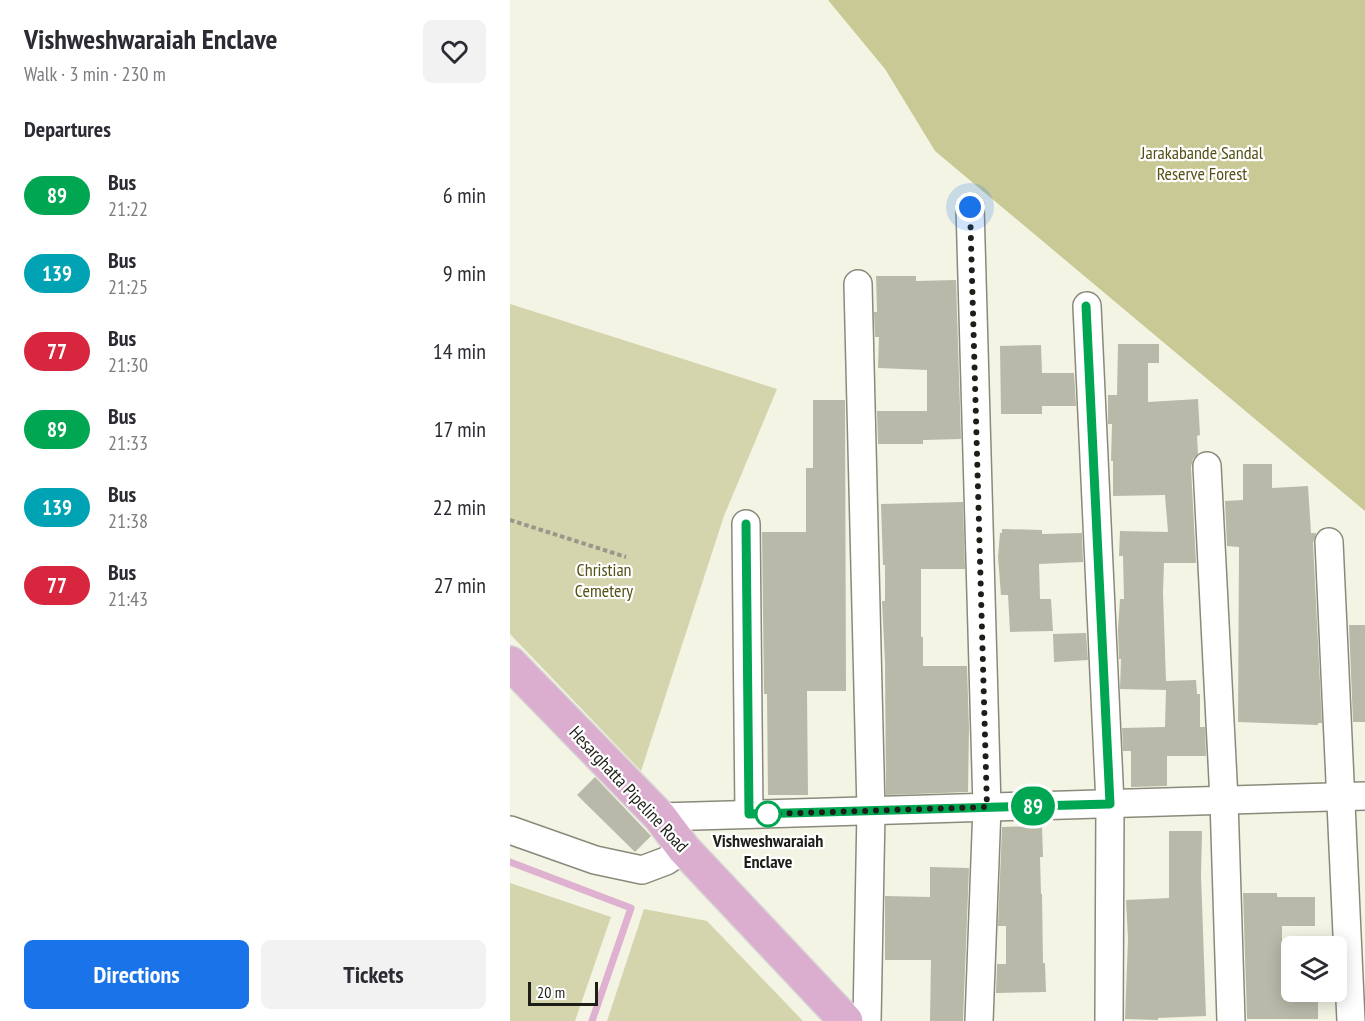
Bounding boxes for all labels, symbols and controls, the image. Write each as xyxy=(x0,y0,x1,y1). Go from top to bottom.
text: Vishweshwaraiah Enclave xyxy=(24,20,278,57)
button: heart xyxy=(423,20,486,83)
text: Walk · 3 min · 230 m xyxy=(24,61,166,87)
text: Departures xyxy=(24,115,111,143)
park label: Jarakabande Sandal Reserve Forest xyxy=(1140,141,1264,185)
text: Bus xyxy=(108,168,136,196)
text: 6 min xyxy=(443,181,486,209)
text: 89 xyxy=(47,182,67,209)
your location xyxy=(955,192,985,222)
text: 21:22 xyxy=(108,196,148,222)
text: Bus xyxy=(108,246,136,274)
text: 9 min xyxy=(443,259,486,287)
text: 139 xyxy=(42,260,72,287)
text: 21:25 xyxy=(108,274,148,300)
text: Bus xyxy=(108,324,136,352)
text: 14 min xyxy=(433,337,486,365)
text: 77 xyxy=(47,338,67,365)
text: 21:30 xyxy=(108,352,148,378)
text: Bus xyxy=(108,402,136,430)
text: 17 min xyxy=(434,415,486,443)
text: 89 xyxy=(47,416,67,443)
text: 21:33 xyxy=(108,430,148,456)
text: Bus xyxy=(108,480,136,508)
text: 22 min xyxy=(433,493,486,521)
text: 139 xyxy=(42,494,72,521)
text: 21:38 xyxy=(108,508,148,534)
text: Bus xyxy=(108,558,136,586)
park label: Christian Cemetery xyxy=(575,558,633,602)
text: 27 min xyxy=(434,571,486,599)
text: 77 xyxy=(47,572,67,599)
text: 21:43 xyxy=(108,586,148,612)
street label: Hesarghatta Pipeline Road xyxy=(565,721,693,857)
line badge: 89 xyxy=(1006,786,1060,826)
text: 89 xyxy=(1023,793,1043,820)
marker: Vishweshwaraiah Enclave xyxy=(755,801,781,827)
place label: Vishweshwaraiah Enclave xyxy=(712,829,823,873)
map controls xyxy=(1281,936,1347,1002)
button: layers xyxy=(1281,936,1347,1002)
button: Directions xyxy=(24,940,249,1009)
button: Tickets xyxy=(261,940,486,1009)
scale bar xyxy=(528,979,598,1006)
text: 20 m xyxy=(537,982,565,1002)

